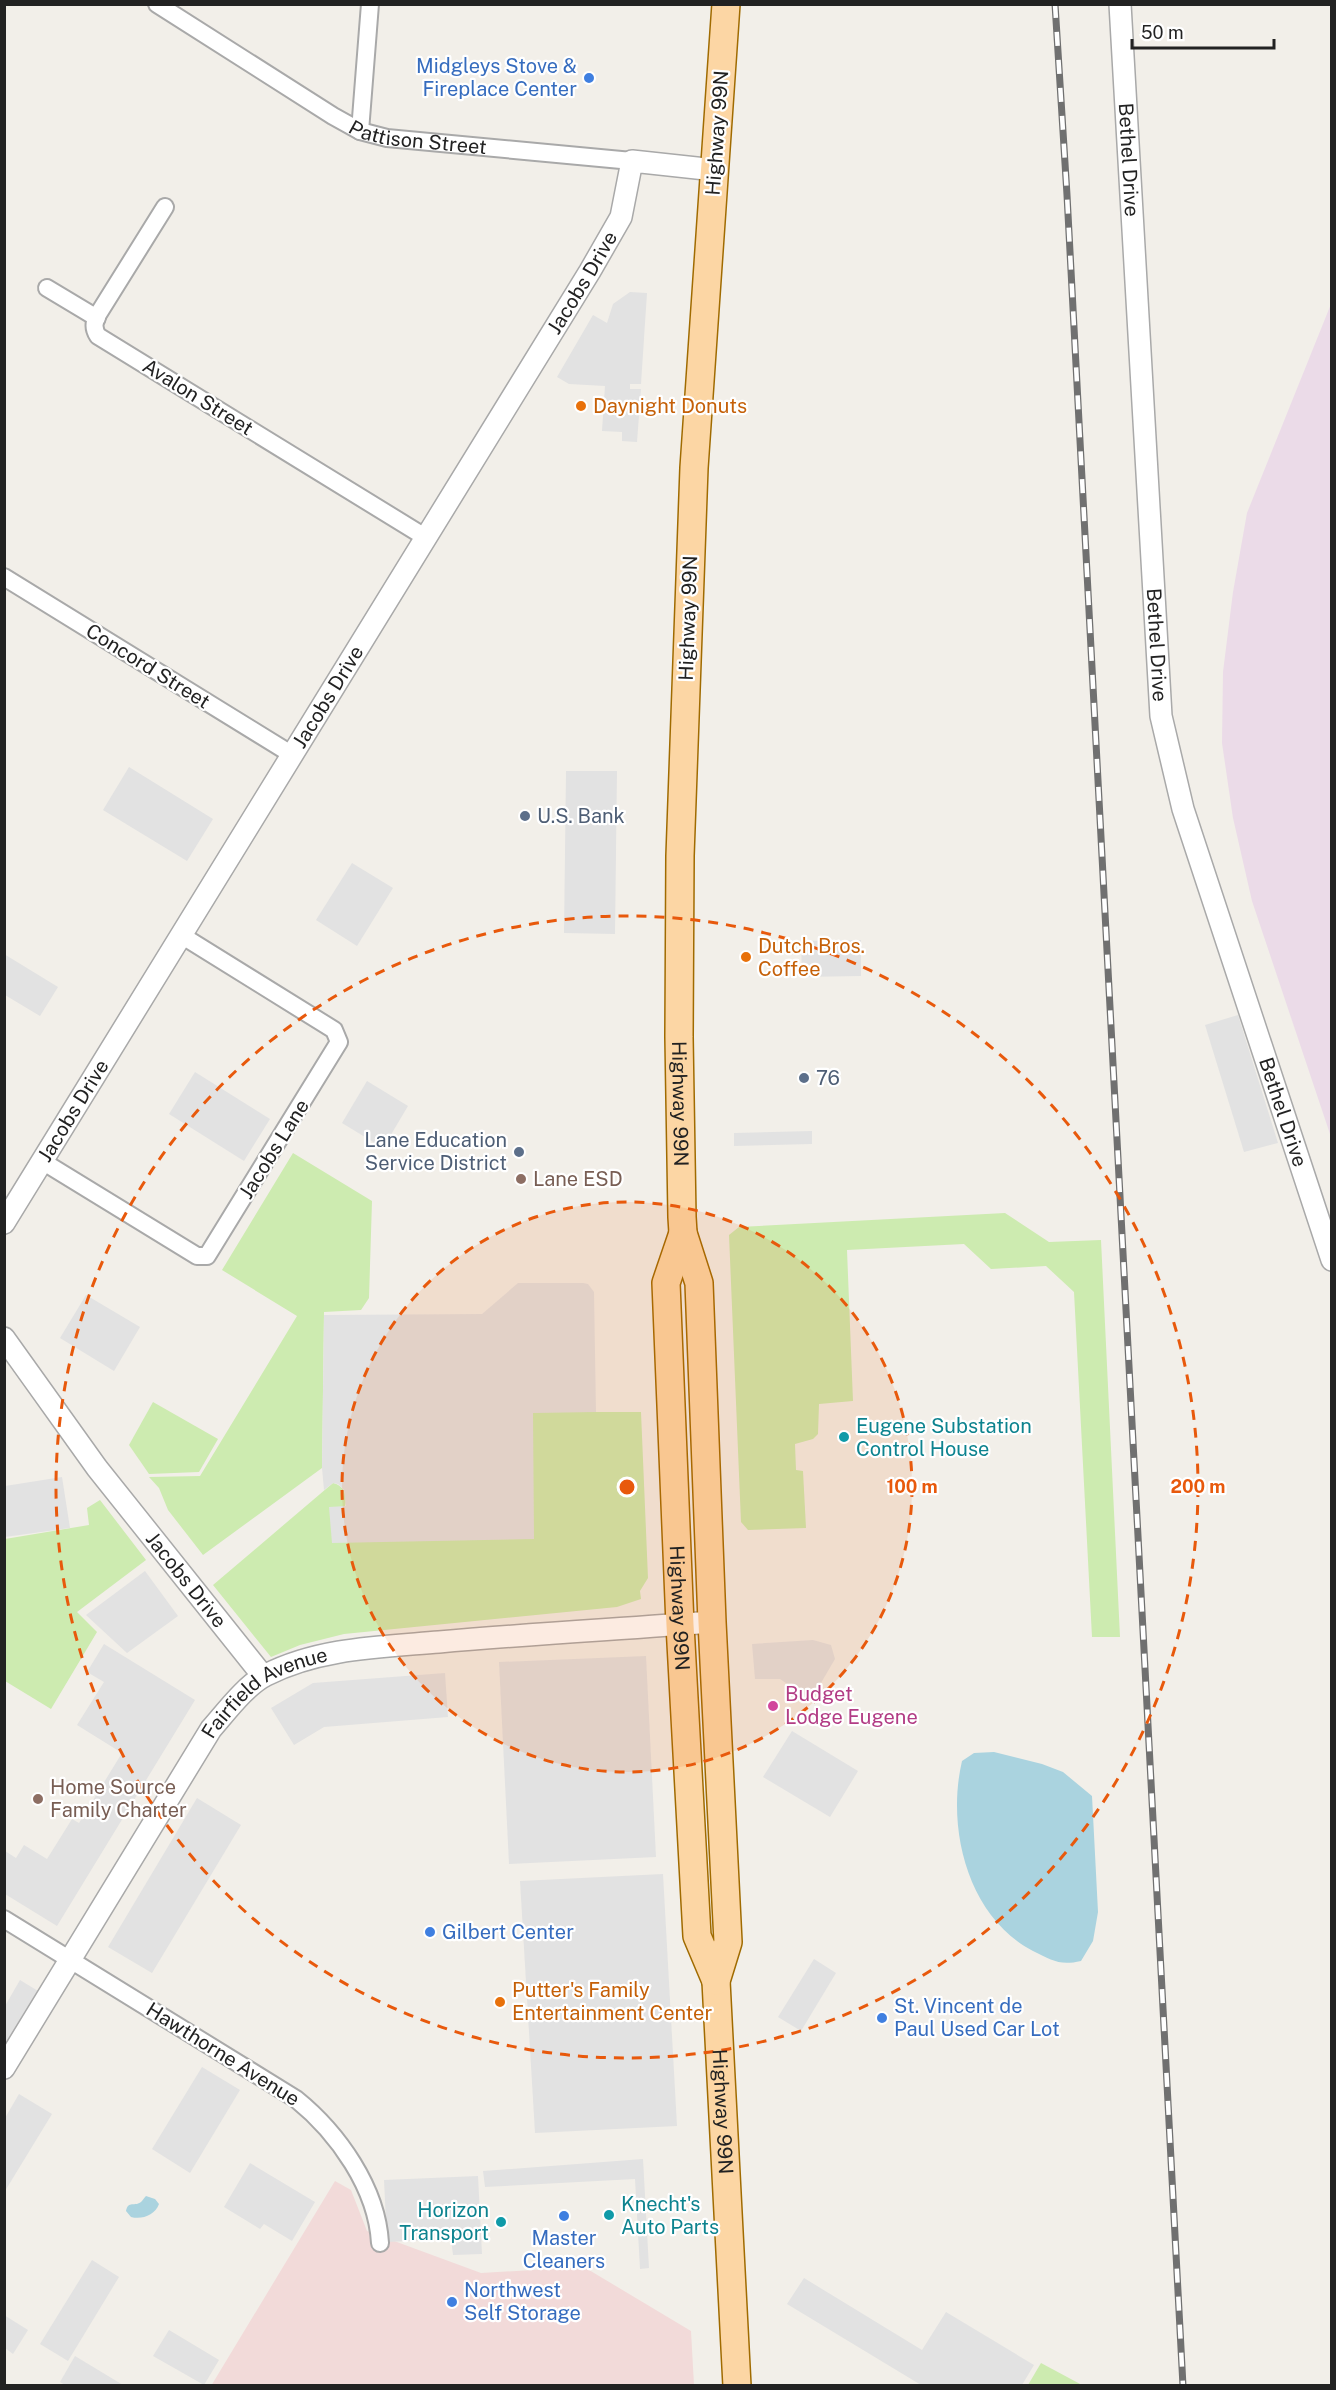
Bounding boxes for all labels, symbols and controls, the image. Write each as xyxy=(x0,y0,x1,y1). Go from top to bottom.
scale bar xyxy=(1132,12,1274,50)
text: 50 m xyxy=(1141,22,1184,43)
place label: Midgleys Stove & Fireplace Center xyxy=(416,54,577,101)
street label: Highway 99N xyxy=(701,70,733,196)
marker: Midgleys Stove & Fireplace Center xyxy=(582,71,596,85)
street label: Bethel Drive xyxy=(1114,102,1144,217)
street label: Pattison Street xyxy=(345,115,488,159)
street label: Jacobs Drive xyxy=(542,227,622,338)
street label: Avalon Street xyxy=(138,354,258,440)
place label: Daynight Donuts xyxy=(593,394,747,418)
marker: Daynight Donuts xyxy=(574,399,588,413)
street label: Highway 99N xyxy=(674,555,702,681)
street label: Bethel Drive xyxy=(1142,587,1172,702)
street label: Concord Street xyxy=(82,618,214,714)
street label: Jacobs Drive xyxy=(287,641,368,752)
place label: U.S. Bank xyxy=(537,804,625,828)
marker: U.S. Bank xyxy=(518,809,532,823)
place label: Dutch Bros. Coffee xyxy=(758,934,865,981)
marker: Dutch Bros. Coffee xyxy=(739,950,753,964)
street label: Highway 99N xyxy=(667,1041,693,1167)
street label: Bethel Drive xyxy=(1254,1054,1312,1170)
street label: Jacobs Drive xyxy=(33,1055,114,1166)
place label: 76 xyxy=(816,1066,840,1090)
marker: 76 xyxy=(797,1071,811,1085)
street label: Jacobs Lane xyxy=(234,1095,314,1203)
place label: Lane Education Service District xyxy=(364,1128,507,1175)
marker: Lane Education Service District xyxy=(512,1145,526,1159)
place label: Lane ESD xyxy=(533,1167,623,1191)
marker: Lane ESD xyxy=(514,1172,528,1186)
place label: Eugene Substation Control House xyxy=(856,1414,1032,1461)
marker: Eugene Substation Control House xyxy=(837,1430,851,1444)
text: 100 m xyxy=(886,1476,938,1497)
text: 200 m xyxy=(1171,1476,1225,1497)
centre of rings xyxy=(617,1477,637,1497)
street label: Jacobs Drive xyxy=(141,1527,232,1633)
street label: Highway 99N xyxy=(665,1545,694,1671)
street label: Fairfield Avenue xyxy=(196,1643,330,1743)
place label: Budget Lodge Eugene xyxy=(785,1682,918,1729)
marker: Budget Lodge Eugene xyxy=(766,1699,780,1713)
place label: Home Source Family Charter xyxy=(50,1775,187,1822)
marker: Home Source Family Charter xyxy=(31,1792,45,1806)
place label: Gilbert Center xyxy=(442,1920,574,1944)
marker: Gilbert Center xyxy=(423,1925,437,1939)
place label: Putter's Family Entertainment Center xyxy=(512,1978,712,2025)
place label: St. Vincent de Paul Used Car Lot xyxy=(894,1994,1060,2041)
marker: Putter's Family Entertainment Center xyxy=(493,1995,507,2009)
street label: Hawthorne Avenue xyxy=(142,1997,304,2111)
marker: St. Vincent de Paul Used Car Lot xyxy=(875,2011,889,2025)
street label: Highway 99N xyxy=(708,2048,738,2175)
place label: Knecht's Auto Parts xyxy=(621,2192,719,2239)
place label: Horizon Transport xyxy=(399,2198,489,2245)
marker: Knecht's Auto Parts xyxy=(602,2208,616,2222)
marker: Master Cleaners xyxy=(557,2209,571,2223)
marker: Horizon Transport xyxy=(494,2215,508,2229)
place label: Master Cleaners xyxy=(523,2226,605,2273)
place label: Northwest Self Storage xyxy=(464,2278,581,2325)
marker: Northwest Self Storage xyxy=(445,2295,459,2309)

